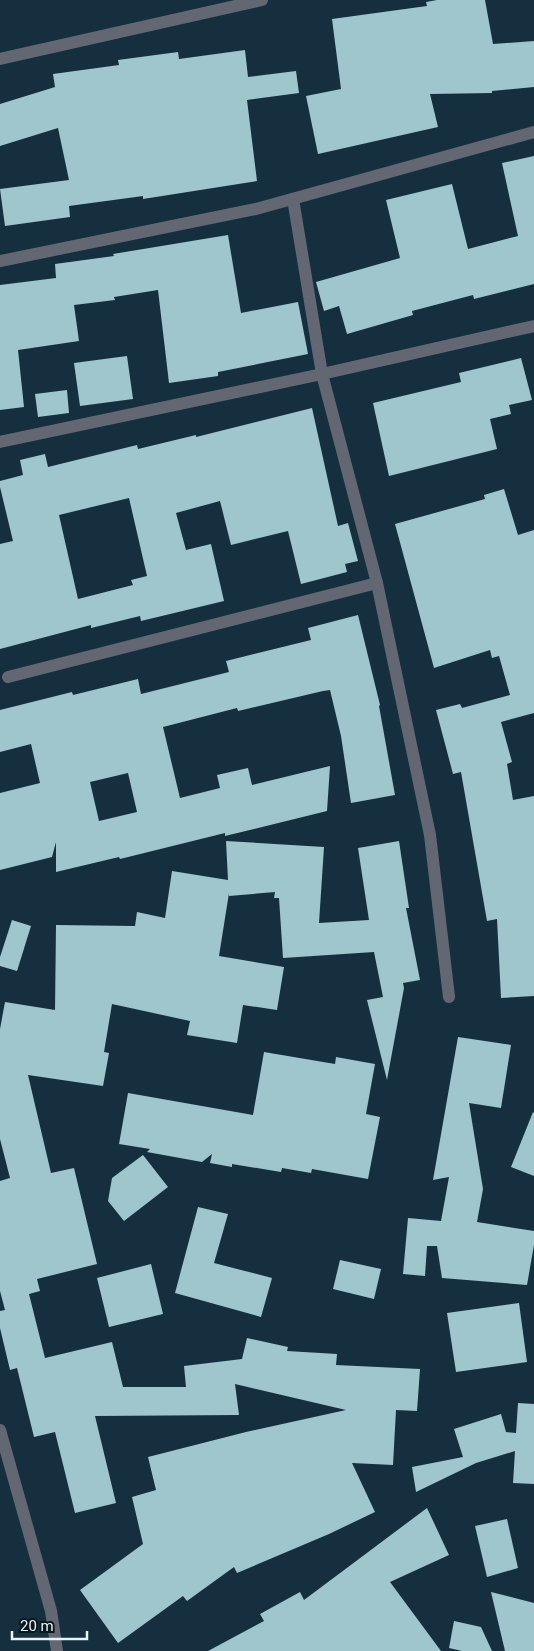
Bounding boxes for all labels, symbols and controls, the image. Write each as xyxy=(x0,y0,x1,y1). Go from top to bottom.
scale bar xyxy=(12,1608,88,1640)
text: 20 m xyxy=(20,1617,54,1635)

